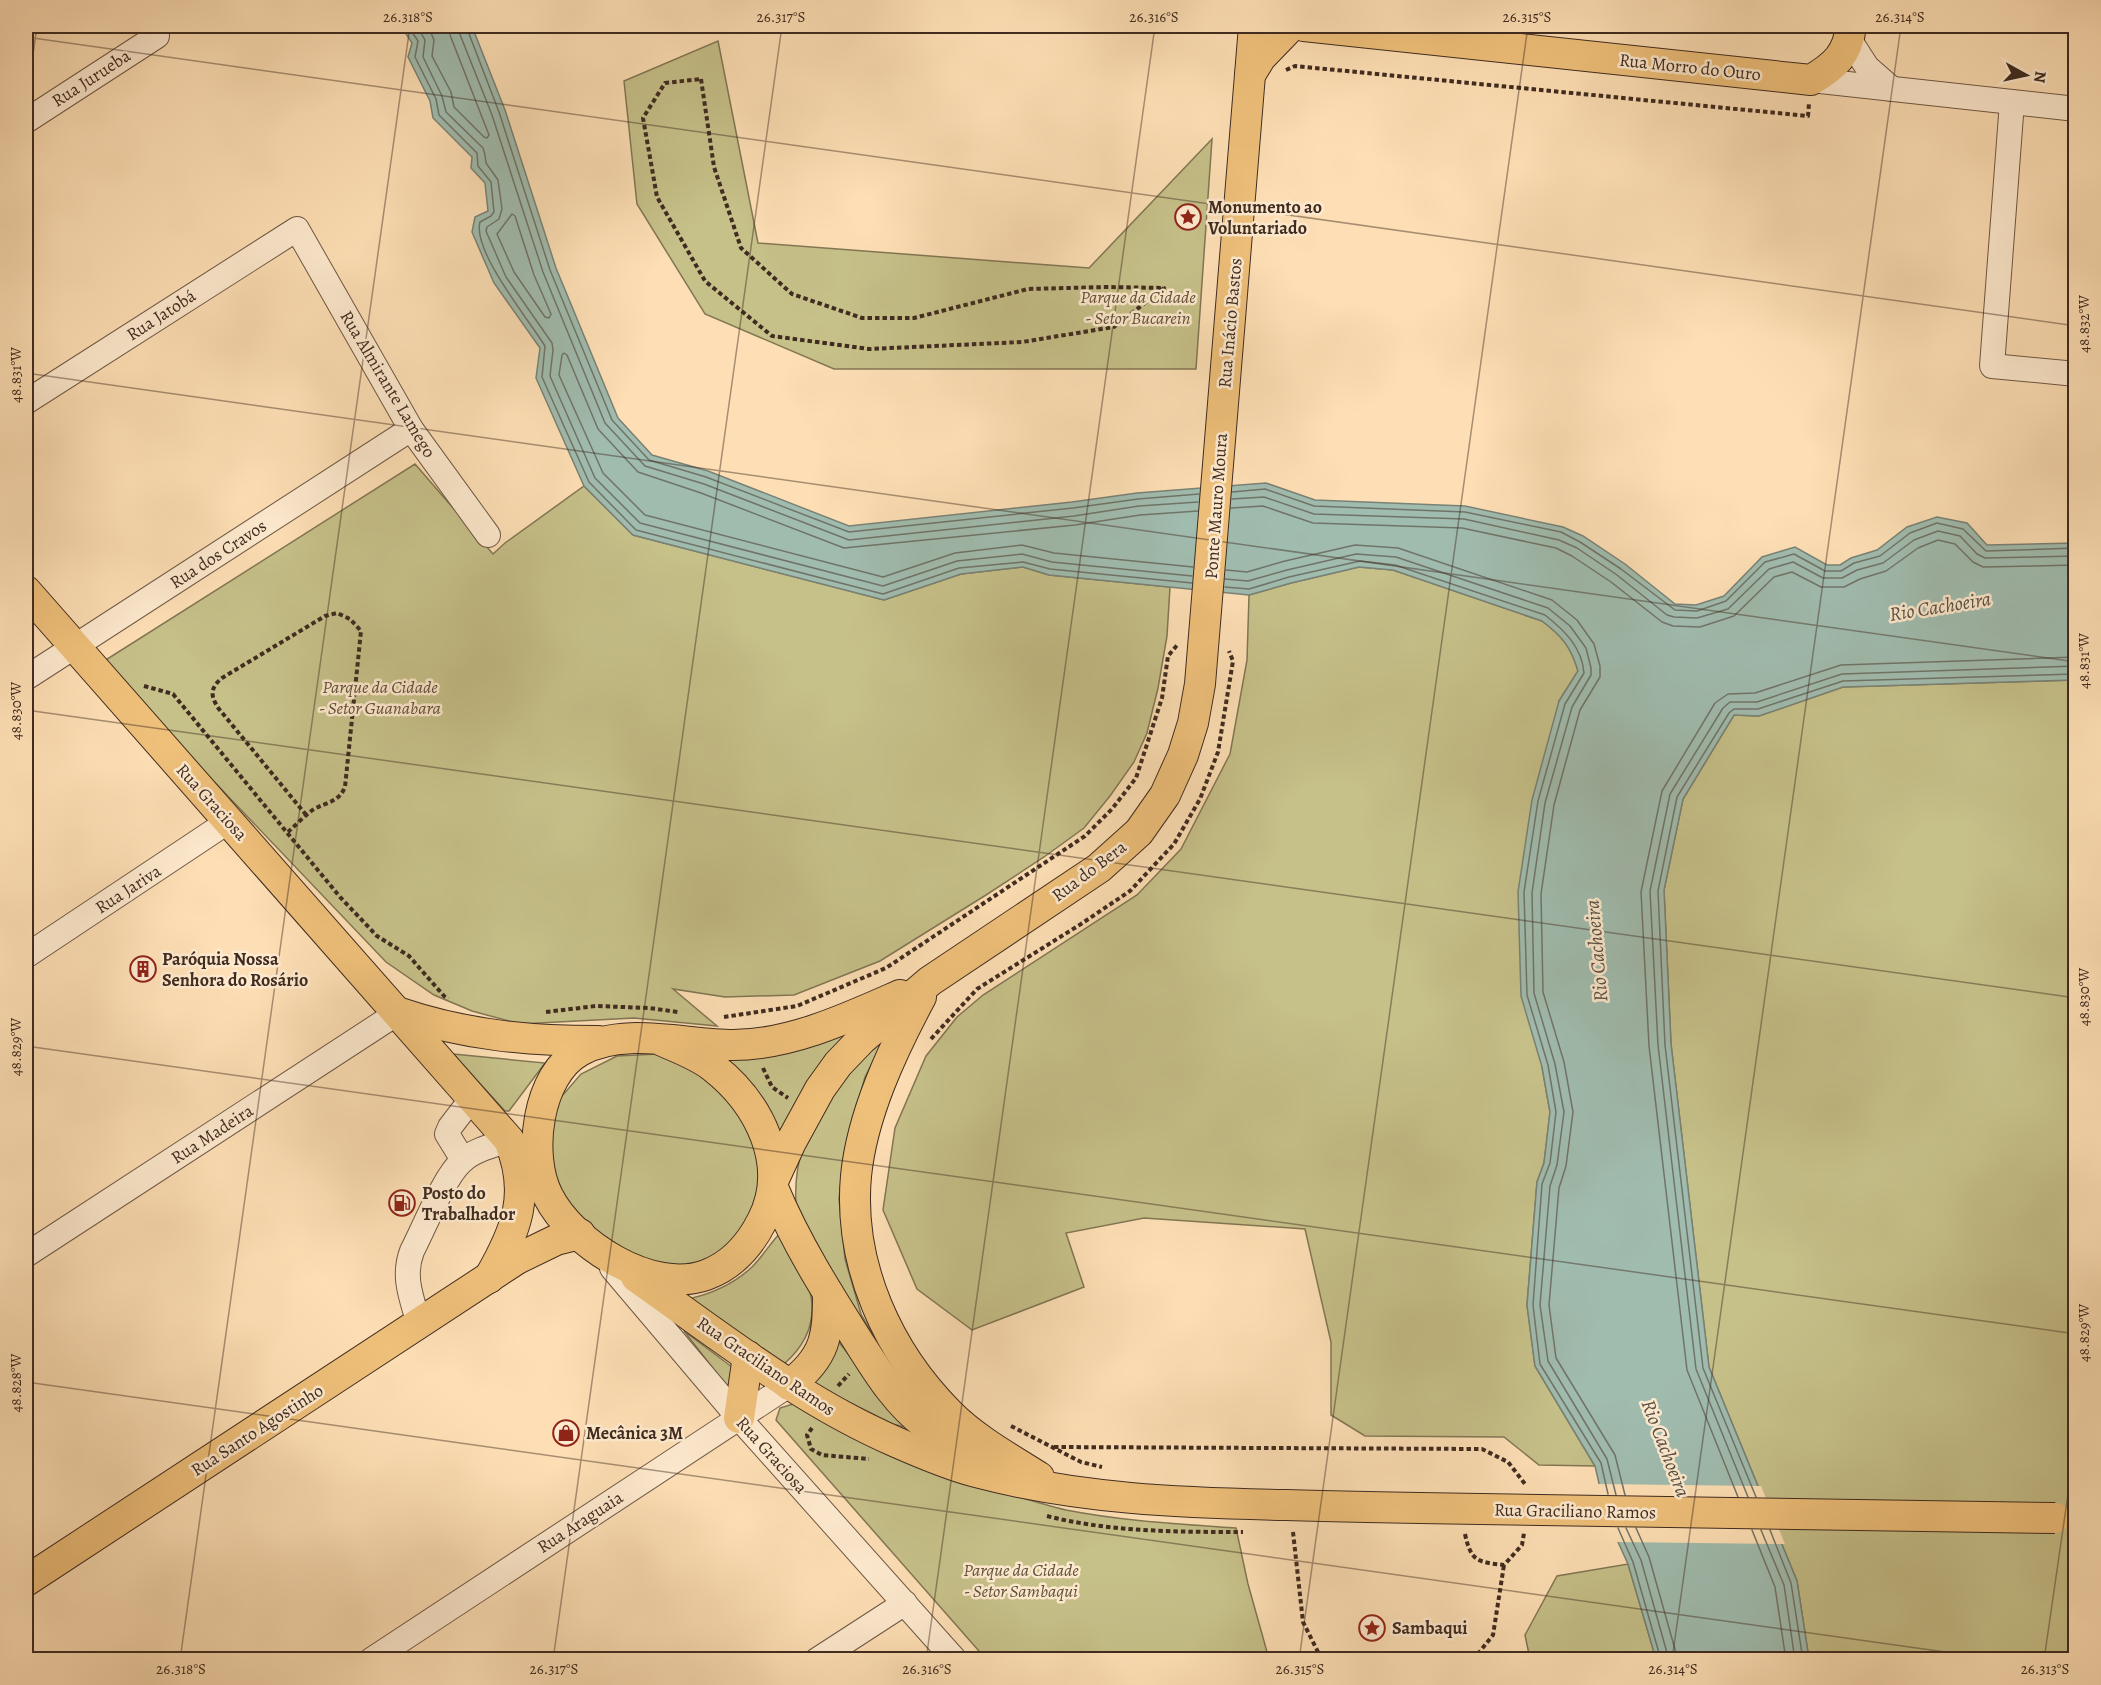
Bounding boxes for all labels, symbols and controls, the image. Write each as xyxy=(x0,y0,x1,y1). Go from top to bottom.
text: 26.318°S xyxy=(383,7,433,27)
text: 26.317°S xyxy=(757,7,805,27)
text: 26.316°S xyxy=(1129,7,1179,27)
text: 26.315°S xyxy=(1503,7,1551,27)
text: 26.314°S xyxy=(1875,7,1925,27)
street label: Rua Jurueba xyxy=(47,43,136,112)
north arrow xyxy=(1996,45,2056,105)
street label: Rua Morro do Ouro xyxy=(1618,48,1762,86)
text: N xyxy=(2028,70,2052,85)
place label: Monumento ao Voluntariado xyxy=(1207,195,1322,240)
place icon: Monumento ao Voluntariado xyxy=(1173,202,1203,232)
street label: Rua Inácio Bastos xyxy=(1212,257,1248,389)
street label: Rua Jatobá xyxy=(122,283,201,346)
park label: Parque da Cidade - Setor Bucarein xyxy=(1080,285,1196,330)
text: 48.832°W xyxy=(2074,295,2094,353)
street label: Rua Almirante Lamego xyxy=(335,306,441,462)
text: 48.831°W xyxy=(6,347,26,403)
street label: Ponte Mauro Moura xyxy=(1199,431,1233,580)
street label: Rua dos Cravos xyxy=(165,514,271,594)
water label: Rio Cachoeira xyxy=(1887,585,1993,628)
text: 48.831°W xyxy=(2074,633,2094,689)
park label: Parque da Cidade - Setor Guanabara xyxy=(319,675,441,720)
text: 48.830°W xyxy=(6,682,26,740)
street label: Rua Graciosa xyxy=(171,758,254,846)
street label: Rua do Bera xyxy=(1047,835,1132,907)
street label: Rua Jariva xyxy=(90,858,166,919)
water label: Rio Cachoeira xyxy=(1579,899,1614,1003)
place label: Paróquia Nossa Senhora do Rosário xyxy=(162,947,308,992)
building icon: Paróquia Nossa Senhora do Rosário xyxy=(128,954,158,984)
text: 48.830°W xyxy=(2074,968,2094,1026)
text: 48.829°W xyxy=(6,1018,26,1076)
street label: Rua Madeira xyxy=(166,1098,258,1170)
place label: Posto do Trabalhador xyxy=(422,1181,516,1226)
fuel station icon: Posto do Trabalhador xyxy=(387,1188,417,1218)
text: 48.829°W xyxy=(2074,1304,2094,1362)
street label: Rua Graciliano Ramos xyxy=(692,1311,840,1421)
text: 48.828°W xyxy=(6,1354,26,1412)
street label: Rua Santo Agostinho xyxy=(186,1378,328,1482)
water label: Rio Cachoeira xyxy=(1635,1396,1696,1501)
street label: Rua Graciosa xyxy=(731,1411,814,1499)
shop icon: Mecânica 3M xyxy=(551,1418,581,1448)
place label: Mecânica 3M xyxy=(586,1421,683,1445)
street label: Rua Araguaia xyxy=(532,1485,628,1559)
street label: Rua Graciliano Ramos xyxy=(1494,1498,1656,1524)
park label: Parque da Cidade - Setor Sambaqui xyxy=(963,1558,1079,1603)
place icon: Sambaqui xyxy=(1357,1613,1387,1643)
place label: Sambaqui xyxy=(1392,1616,1468,1640)
text: 26.318°S xyxy=(156,1659,206,1679)
text: 26.317°S xyxy=(530,1659,578,1679)
text: 26.316°S xyxy=(902,1659,952,1679)
text: 26.315°S xyxy=(1276,1659,1324,1679)
text: 26.314°S xyxy=(1648,1659,1698,1679)
text: 26.313°S xyxy=(2021,1659,2069,1679)

